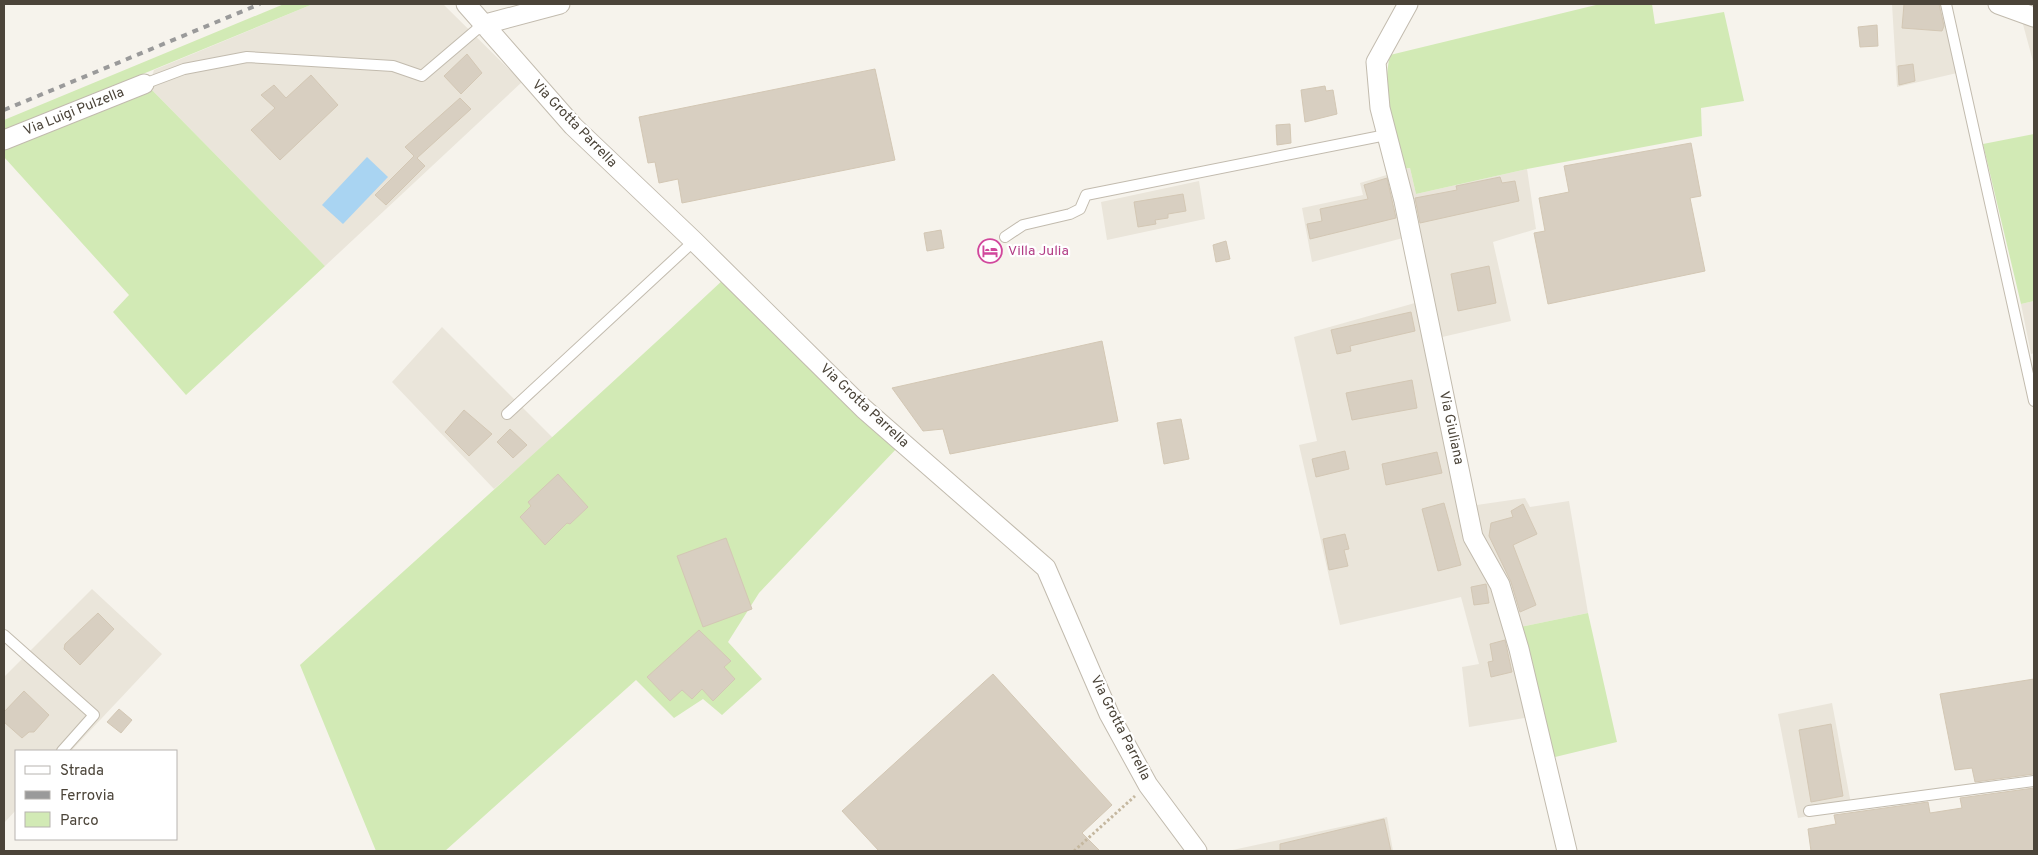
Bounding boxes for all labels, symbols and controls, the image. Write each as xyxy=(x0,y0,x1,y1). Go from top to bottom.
street label: Via Grotta Parrella xyxy=(528,77,620,171)
street label: Via Luigi Pulzella xyxy=(21,84,127,140)
hotel icon: Villa Julia xyxy=(977,238,1003,264)
place label: Villa Julia xyxy=(1008,243,1069,260)
street label: Via Grotta Parrella xyxy=(816,360,912,452)
street label: Via Giuliana xyxy=(1435,390,1467,466)
street label: Via Grotta Parrella xyxy=(1086,673,1154,783)
legend xyxy=(15,750,178,840)
text: Strada xyxy=(60,762,104,781)
text: Ferrovia xyxy=(60,787,114,806)
text: Parco xyxy=(60,812,99,831)

